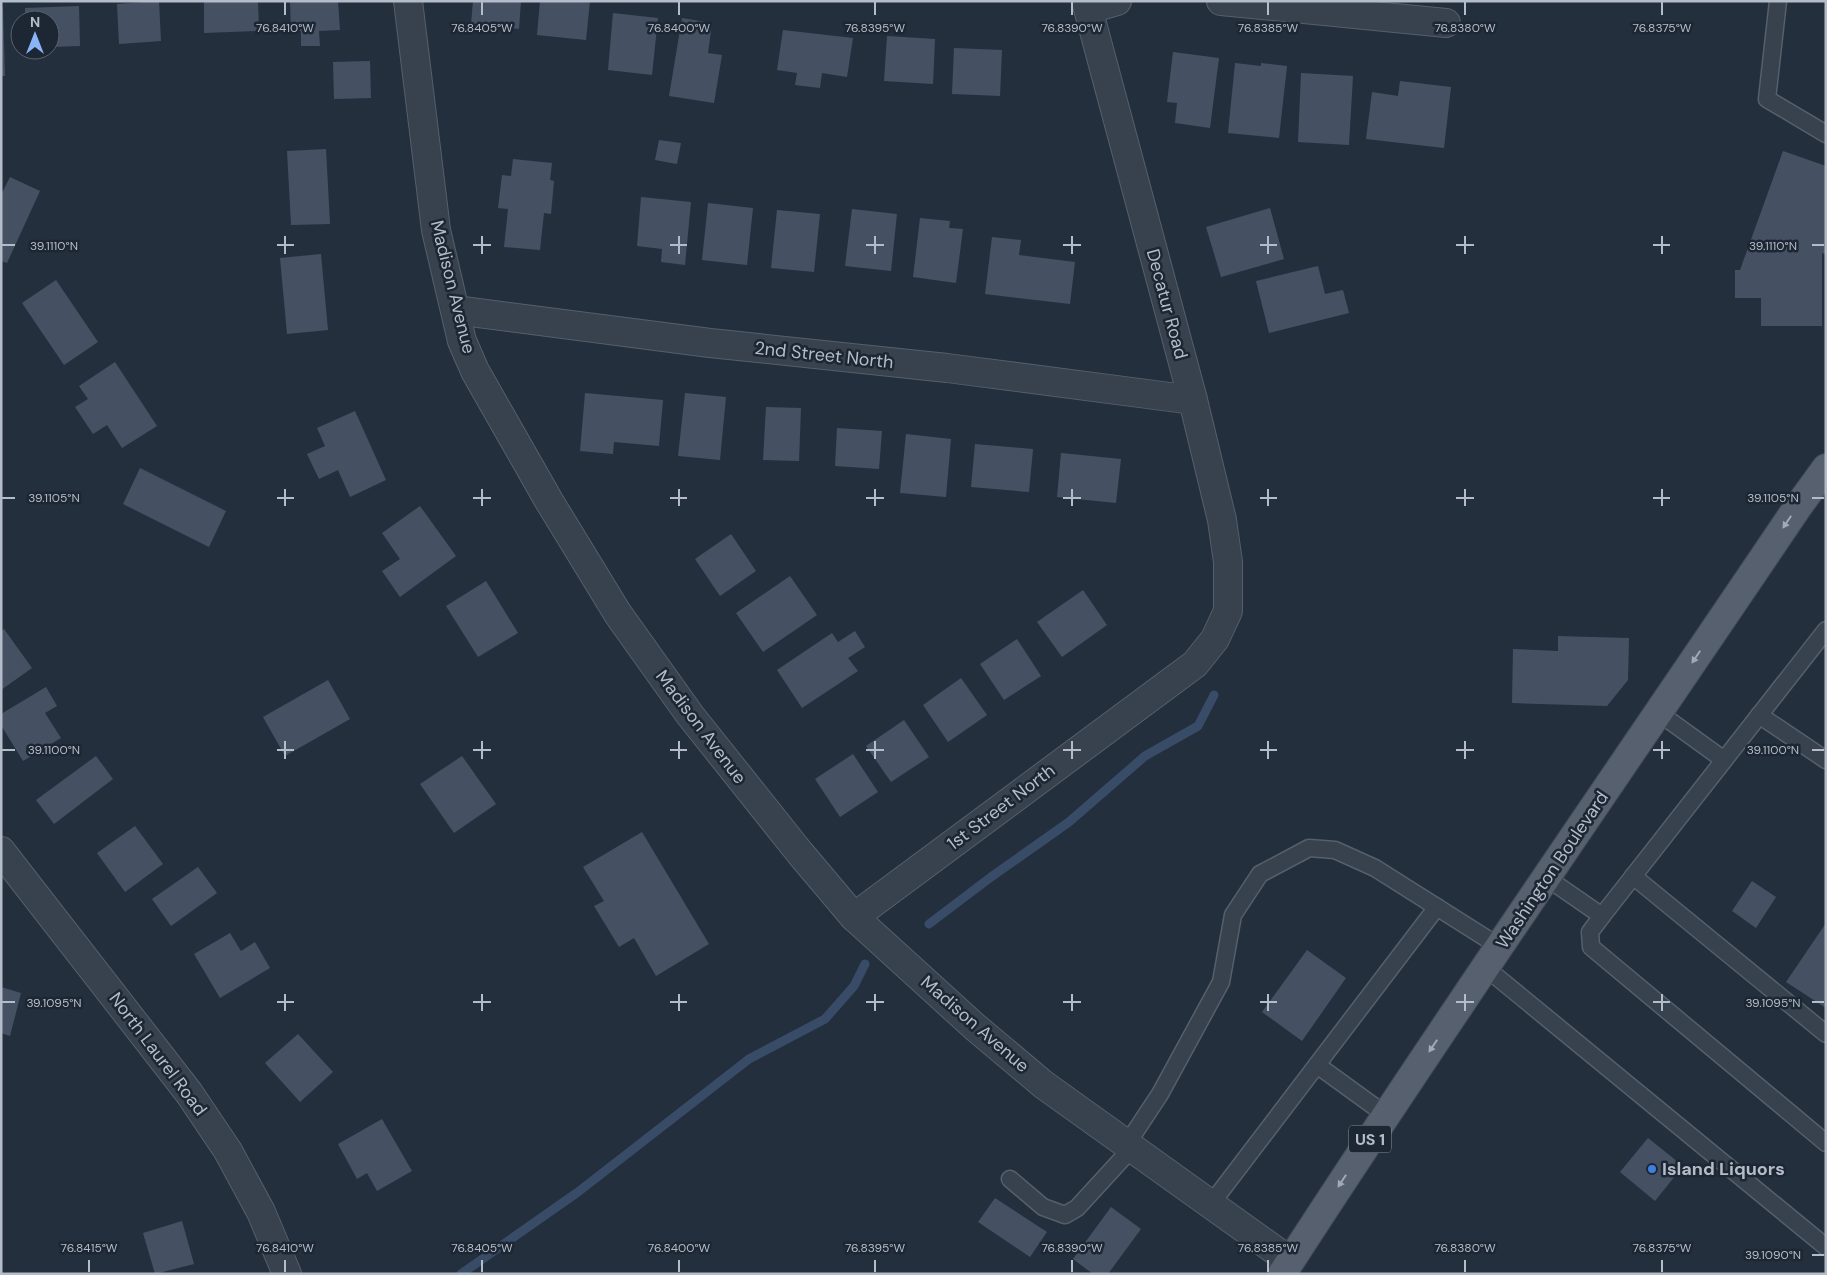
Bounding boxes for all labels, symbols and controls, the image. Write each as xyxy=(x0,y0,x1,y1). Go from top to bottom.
north arrow xyxy=(10,10,60,60)
text: N xyxy=(30,13,40,31)
text: 76.8410°W xyxy=(256,20,314,36)
text: 76.8405°W xyxy=(451,20,513,36)
text: 76.8400°W xyxy=(648,20,711,36)
text: 76.8395°W xyxy=(845,20,905,36)
text: 76.8390°W xyxy=(1041,20,1103,36)
text: 76.8385°W xyxy=(1238,20,1299,36)
text: 76.8380°W xyxy=(1434,20,1496,36)
text: 76.8375°W xyxy=(1633,20,1692,36)
street label: Madison Avenue xyxy=(425,218,481,356)
text: 39.1110°N xyxy=(30,238,78,254)
text: 39.1110°N xyxy=(1749,238,1797,254)
street label: Decatur Road xyxy=(1141,246,1193,362)
street label: 2nd Street North xyxy=(753,336,895,374)
text: 39.1105°N xyxy=(28,490,80,506)
text: 39.1105°N xyxy=(1747,490,1799,506)
one-way arrow xyxy=(1782,515,1792,529)
one-way arrow xyxy=(1691,650,1701,664)
street label: Madison Avenue xyxy=(650,665,752,789)
text: 39.1100°N xyxy=(28,742,80,758)
text: 39.1100°N xyxy=(1747,742,1799,758)
street label: 1st Street North xyxy=(942,759,1060,855)
street label: Washington Boulevard xyxy=(1490,787,1614,953)
street label: Madison Avenue xyxy=(916,970,1034,1078)
street label: North Laurel Road xyxy=(104,987,212,1121)
text: 39.1095°N xyxy=(26,995,82,1011)
text: 39.1095°N xyxy=(1745,995,1801,1011)
one-way arrow xyxy=(1428,1040,1438,1053)
road number: US 1 xyxy=(1349,1126,1391,1152)
place label: Island Liquors xyxy=(1662,1157,1785,1181)
marker: Island Liquors xyxy=(1646,1163,1658,1175)
one-way arrow xyxy=(1337,1174,1347,1188)
text: 76.8415°W xyxy=(61,1240,118,1256)
text: 76.8410°W xyxy=(256,1240,314,1256)
text: 76.8405°W xyxy=(451,1240,513,1256)
text: 76.8400°W xyxy=(648,1240,711,1256)
text: 76.8395°W xyxy=(845,1240,905,1256)
text: 76.8390°W xyxy=(1041,1240,1103,1256)
text: 76.8385°W xyxy=(1238,1240,1299,1256)
text: 76.8380°W xyxy=(1434,1240,1496,1256)
text: 76.8375°W xyxy=(1633,1240,1692,1256)
text: 39.1090°N xyxy=(1745,1247,1801,1263)

